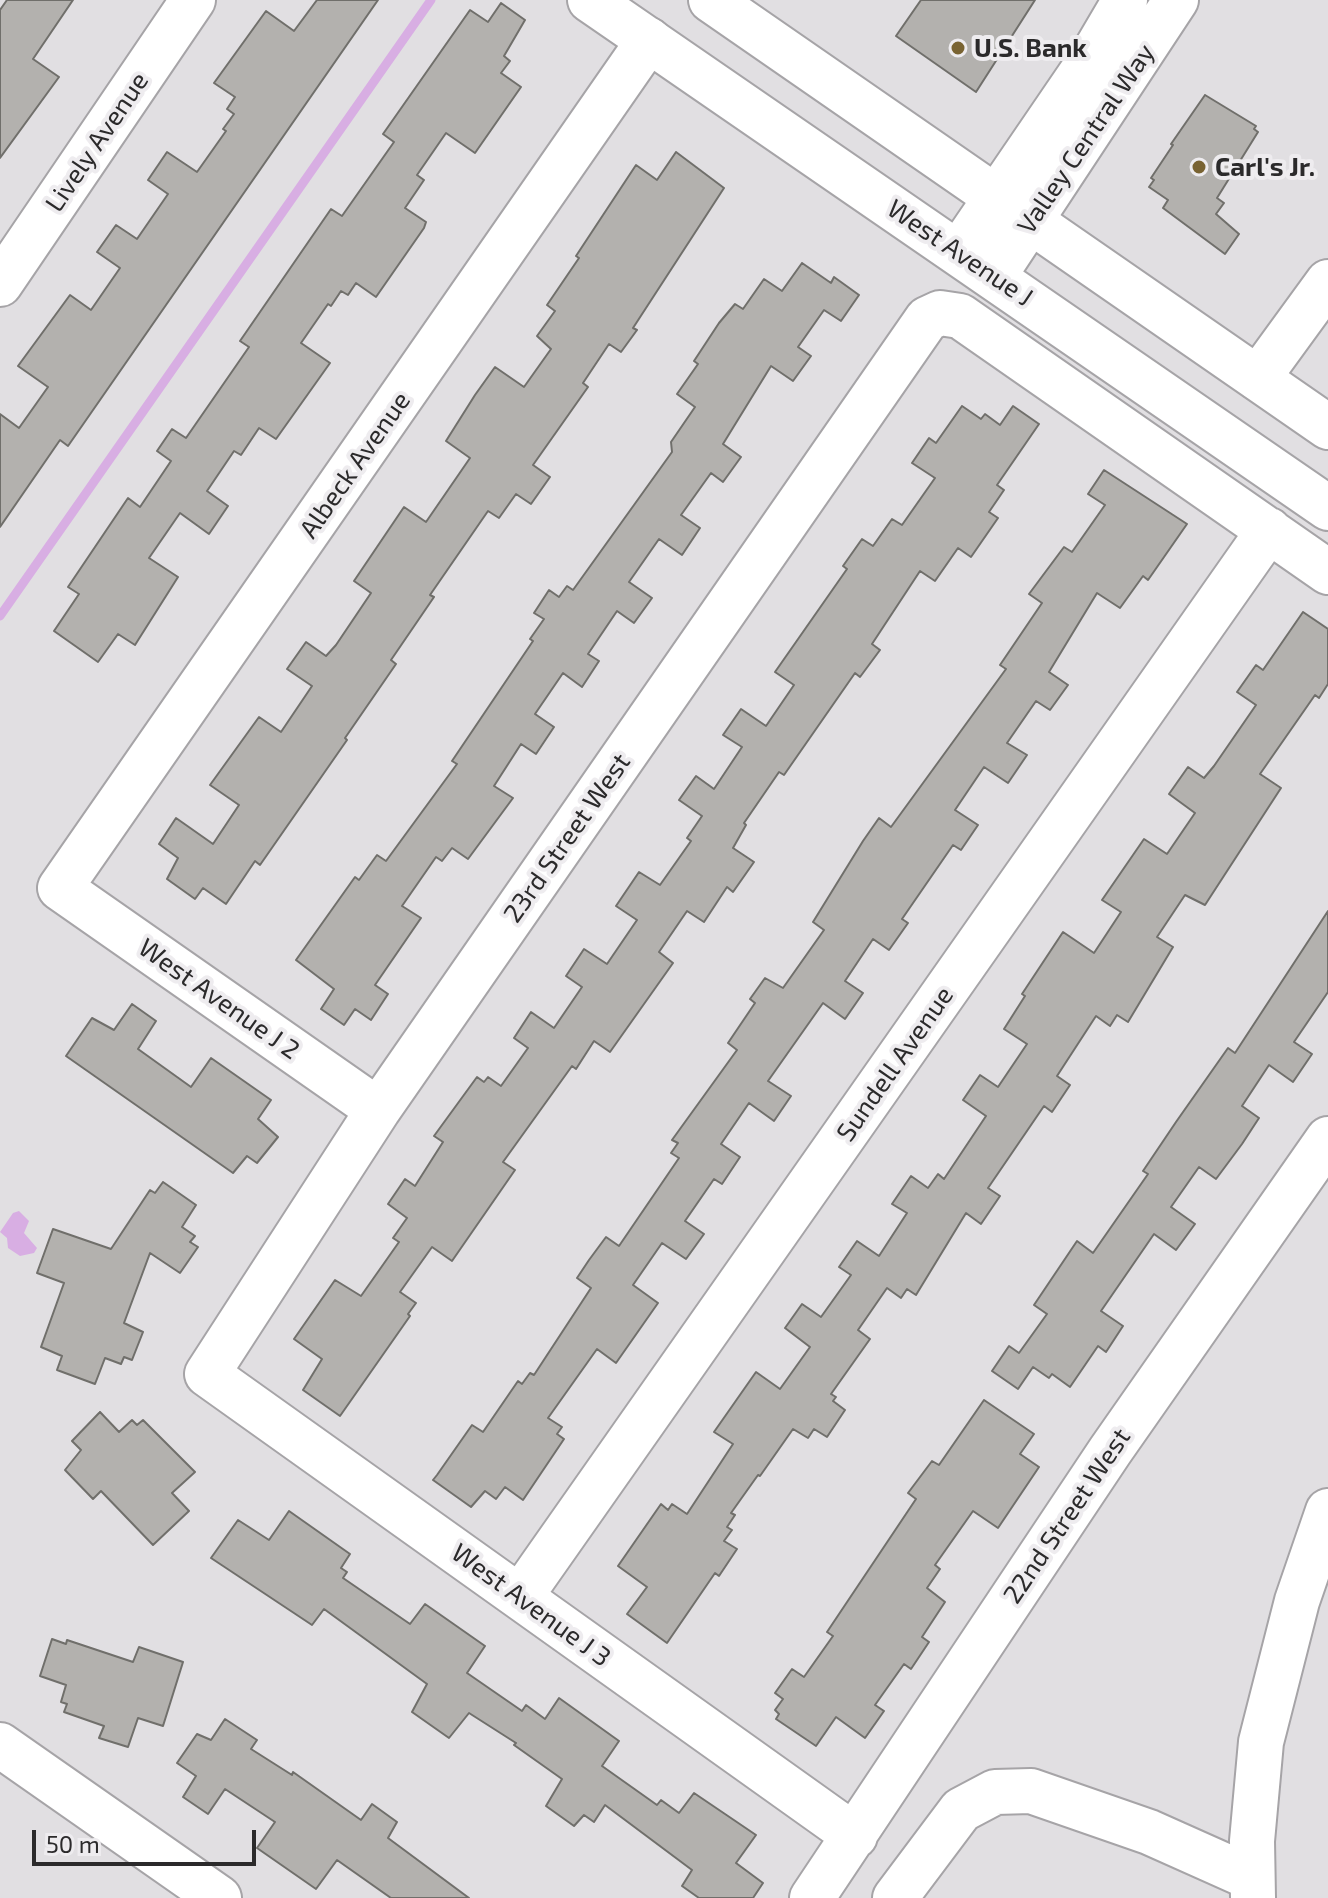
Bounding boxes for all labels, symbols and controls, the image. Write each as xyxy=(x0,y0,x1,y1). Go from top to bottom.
place label: U.S. Bank xyxy=(974,32,1087,64)
street label: Valley Central Way xyxy=(1011,38,1161,240)
marker: U.S. Bank xyxy=(949,39,967,57)
street label: Lively Avenue xyxy=(39,66,155,218)
place label: Carl's Jr. xyxy=(1215,151,1315,183)
marker: Carl's Jr. xyxy=(1190,158,1208,176)
street label: West Avenue J xyxy=(881,193,1039,313)
street label: Albeck Avenue xyxy=(293,386,417,544)
street label: 23rd Street West xyxy=(497,747,637,929)
street label: West Avenue J 2 xyxy=(133,932,305,1066)
street label: Sundell Avenue xyxy=(830,981,960,1147)
street label: 22nd Street West xyxy=(997,1423,1137,1609)
street label: West Avenue J 3 xyxy=(445,1537,617,1673)
scale bar xyxy=(36,1814,260,1864)
text: 50 m xyxy=(46,1829,100,1858)

